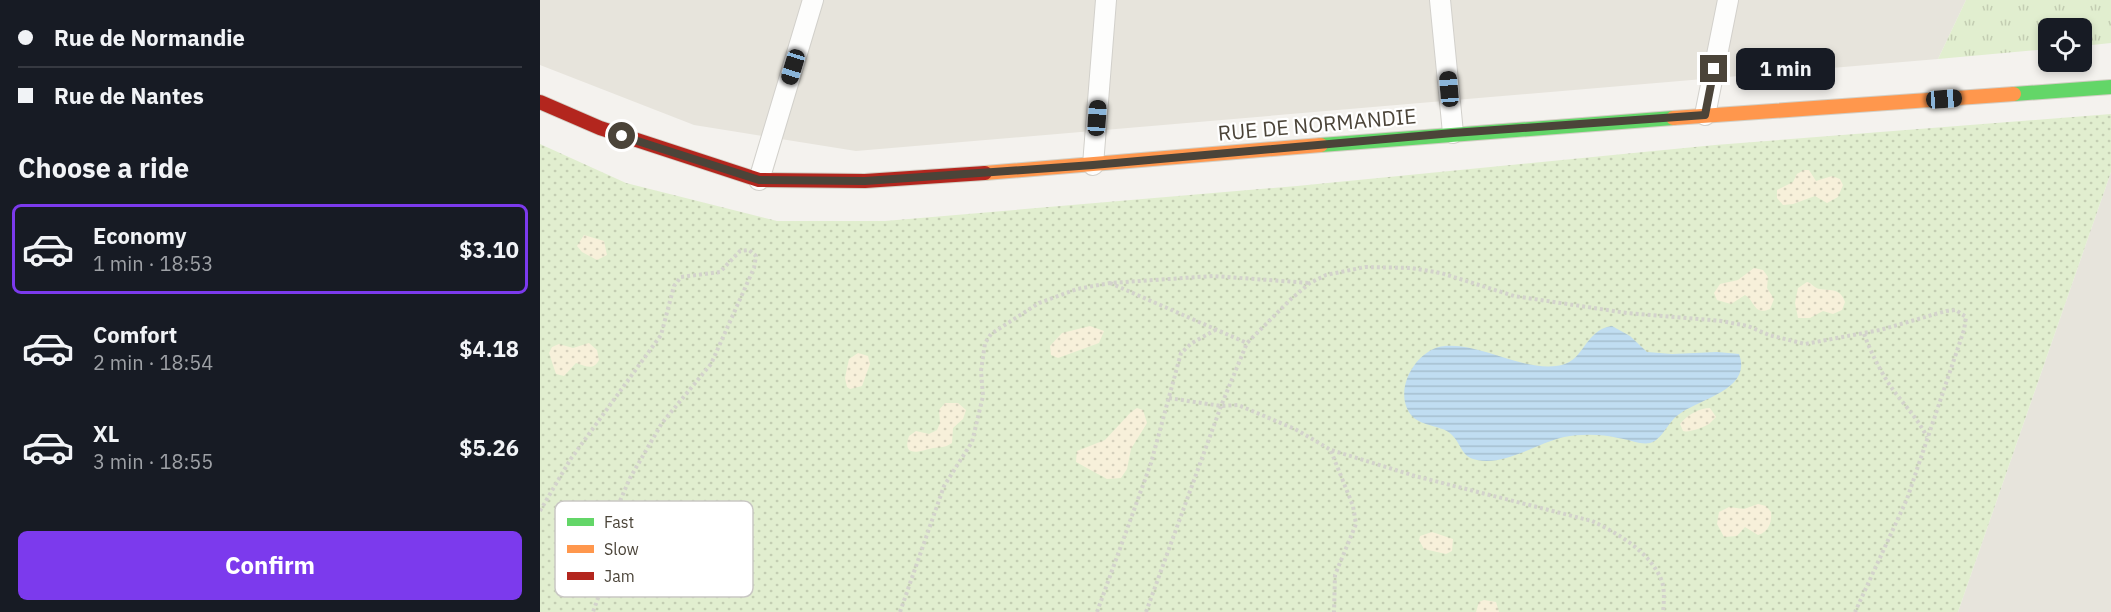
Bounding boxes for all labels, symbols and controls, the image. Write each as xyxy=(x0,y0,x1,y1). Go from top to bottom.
map controls xyxy=(2038,18,2092,72)
button: locate xyxy=(2038,18,2092,72)
text: Rue de Normandie xyxy=(54,23,245,52)
car xyxy=(779,47,807,87)
callout: 1 min xyxy=(1735,48,1834,90)
route end xyxy=(1700,55,1727,82)
text: 1 min xyxy=(1759,55,1812,82)
car xyxy=(1438,70,1460,108)
text: Rue de Nantes xyxy=(54,81,204,110)
car xyxy=(1925,89,1963,109)
car xyxy=(1087,99,1107,137)
street label: RUE DE NORMANDIE xyxy=(1217,101,1417,147)
route start xyxy=(608,122,635,149)
text: Choose a ride xyxy=(18,150,189,185)
text: Economy xyxy=(93,221,187,250)
icon: car xyxy=(21,222,75,276)
text: $3.10 xyxy=(459,235,519,264)
text: 1 min · 18:53 xyxy=(93,250,213,277)
text: Comfort xyxy=(93,320,177,349)
icon: car xyxy=(21,321,75,375)
text: $4.18 xyxy=(459,334,519,363)
text: 2 min · 18:54 xyxy=(93,349,213,376)
text: XL xyxy=(93,419,119,448)
icon: car xyxy=(21,420,75,474)
text: $5.26 xyxy=(459,433,519,462)
text: 3 min · 18:55 xyxy=(93,448,213,475)
legend xyxy=(555,501,753,597)
text: Fast xyxy=(604,512,634,532)
button: Confirm xyxy=(18,531,522,600)
text: Slow xyxy=(604,539,639,559)
text: Jam xyxy=(604,566,635,586)

